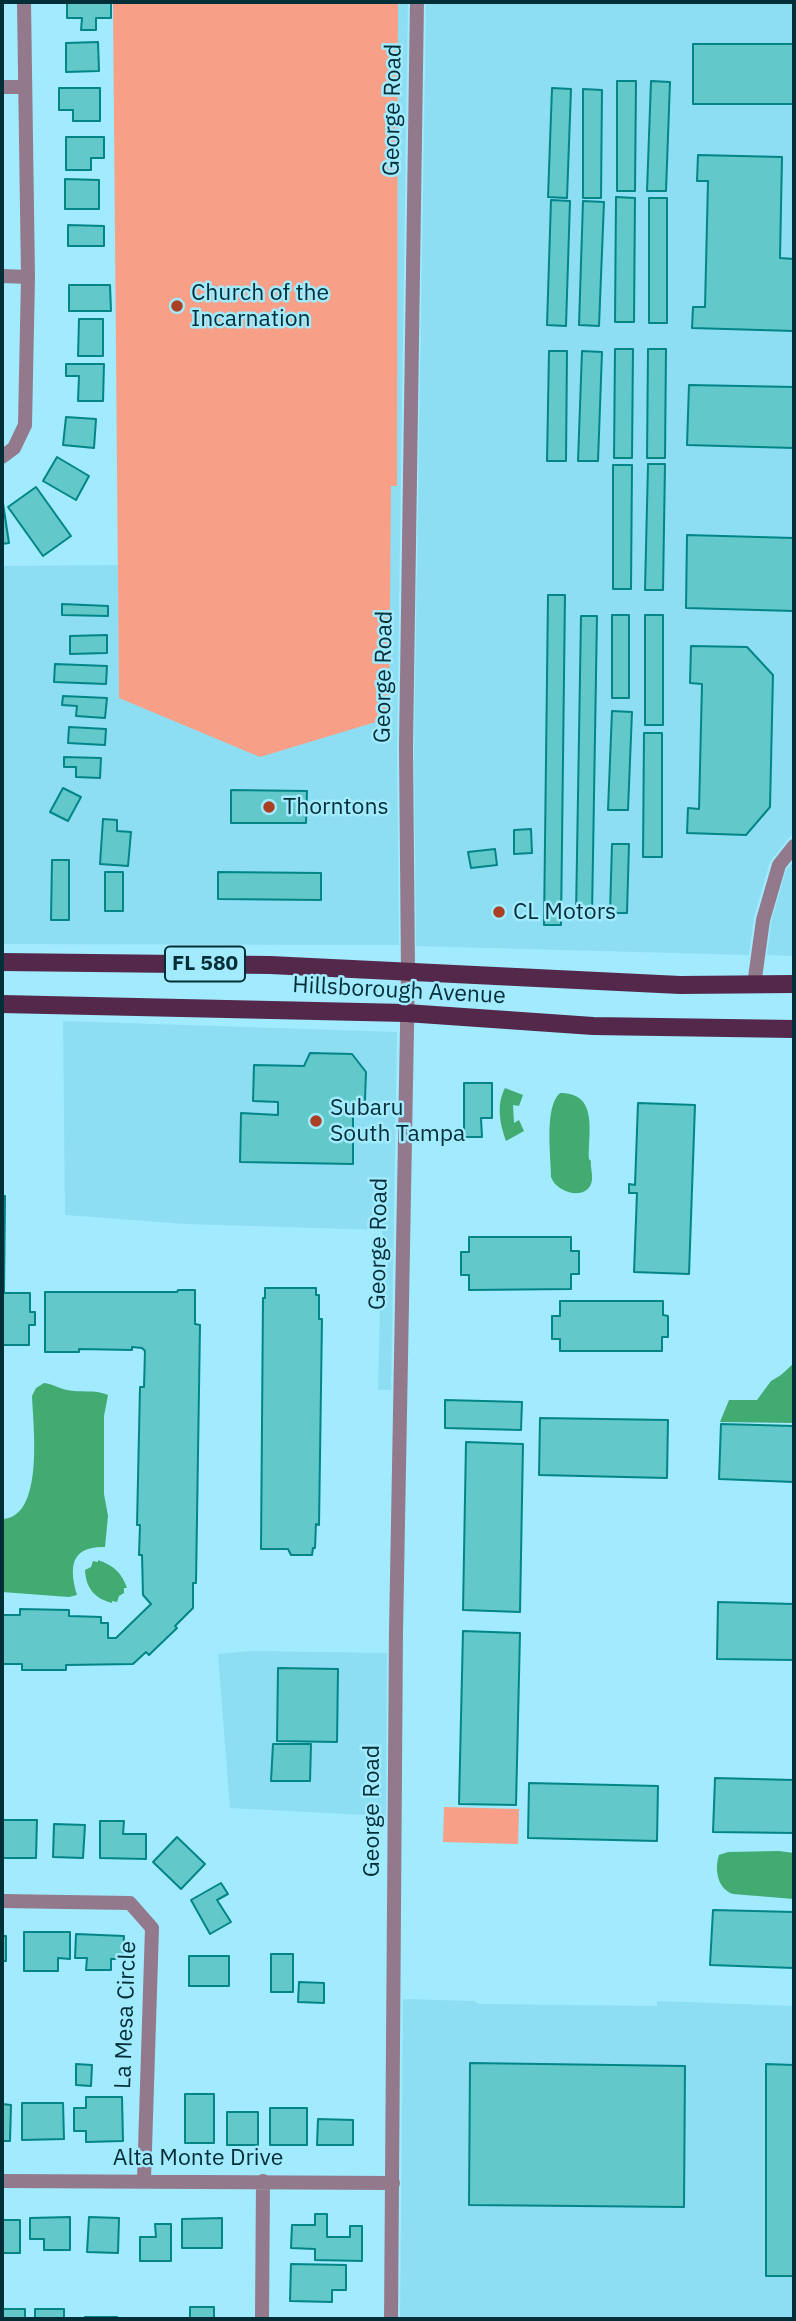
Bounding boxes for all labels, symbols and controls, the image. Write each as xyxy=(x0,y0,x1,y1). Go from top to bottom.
street label: George Road xyxy=(378,44,408,176)
place label: Church of the Incarnation xyxy=(191,279,329,333)
marker: Church of the Incarnation xyxy=(169,298,185,314)
street label: George Road xyxy=(369,611,399,743)
place label: Thorntons xyxy=(283,793,389,821)
marker: Thorntons xyxy=(261,799,277,815)
place label: CL Motors xyxy=(513,898,616,926)
marker: CL Motors xyxy=(491,904,507,920)
road number: FL 580 xyxy=(165,946,245,982)
street label: Hillsborough Avenue xyxy=(292,972,506,1010)
place label: Subaru South Tampa xyxy=(330,1094,465,1148)
marker: Subaru South Tampa xyxy=(308,1113,324,1129)
street label: George Road xyxy=(364,1178,394,1310)
street label: George Road xyxy=(358,1745,386,1877)
street label: La Mesa Circle xyxy=(110,1940,142,2090)
street label: Alta Monte Drive xyxy=(113,2144,283,2172)

